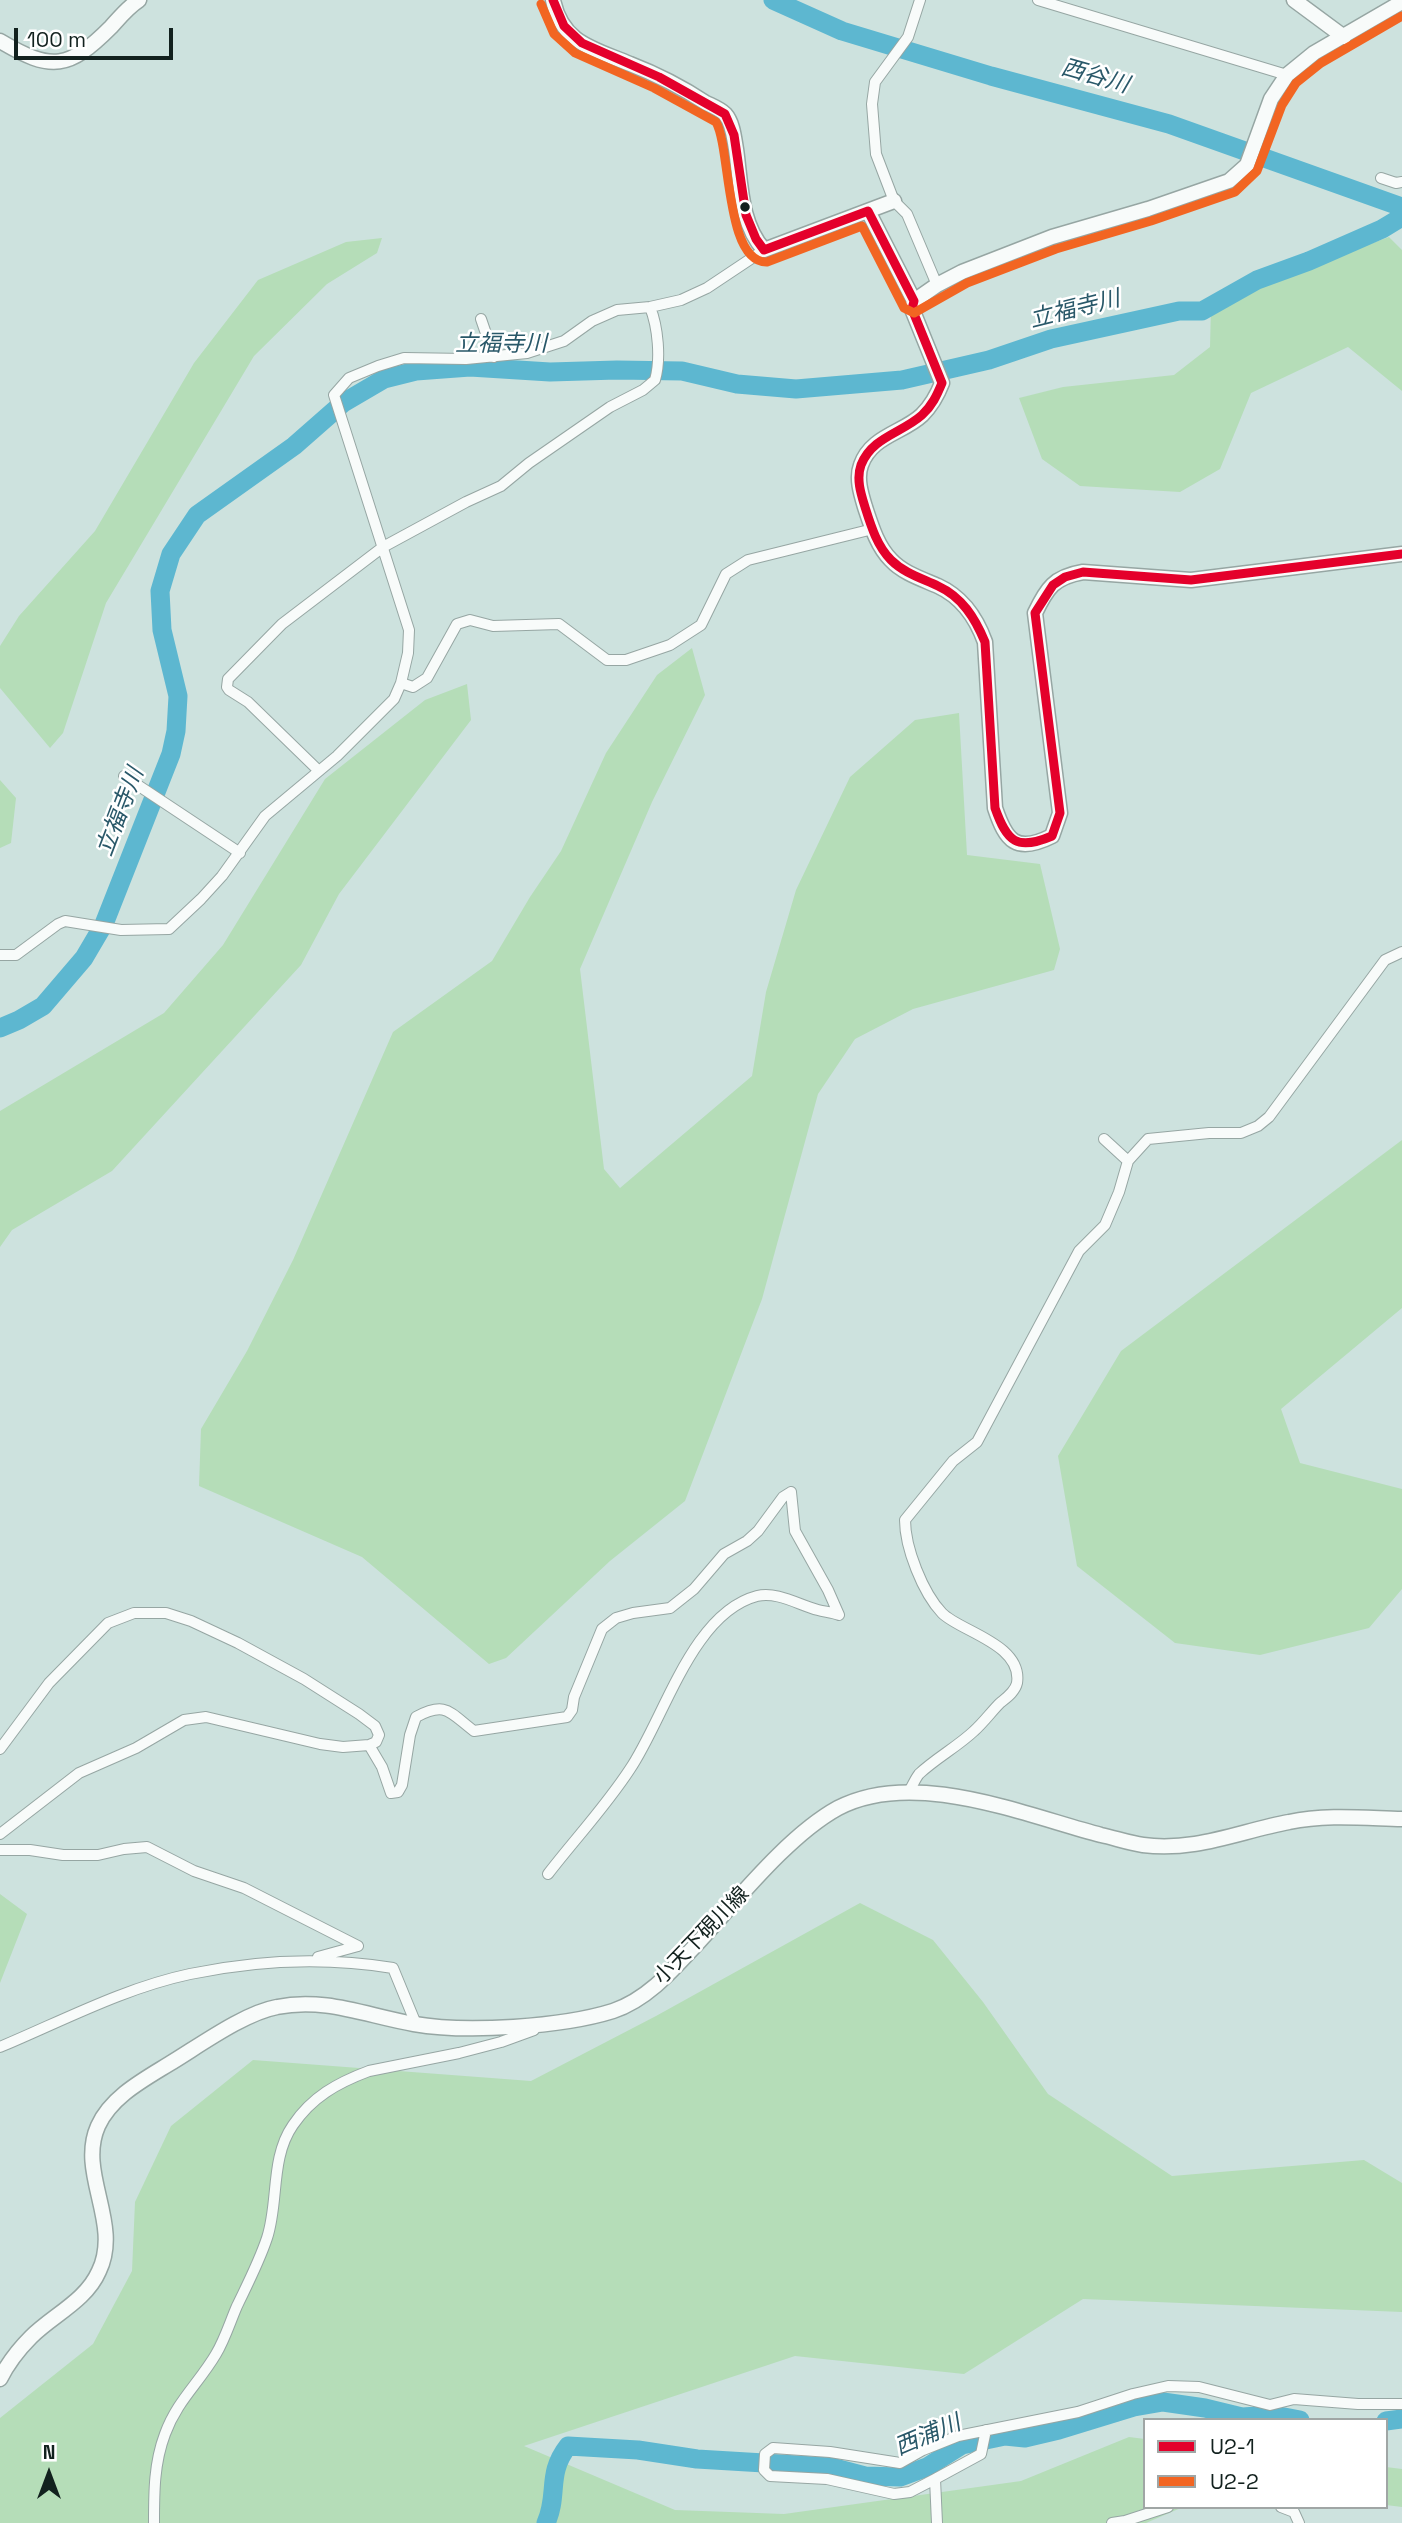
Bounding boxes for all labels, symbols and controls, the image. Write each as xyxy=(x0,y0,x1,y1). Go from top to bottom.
scale bar xyxy=(18,14,177,58)
text: 100 m xyxy=(27,26,86,53)
water label: 西谷川 xyxy=(1058,54,1132,100)
unlabelled marker xyxy=(738,200,752,214)
water label: 立福寺川 xyxy=(1027,285,1123,335)
water label: 立福寺川 xyxy=(455,331,547,359)
water label: 立福寺川 xyxy=(92,764,150,860)
street label: 小天下硯川線 xyxy=(649,1882,755,1990)
water label: 西浦川 xyxy=(891,2410,965,2462)
legend xyxy=(1143,2418,1388,2509)
text: U2-1 xyxy=(1210,2433,1255,2460)
north arrow xyxy=(14,2439,84,2509)
text: N xyxy=(43,2440,55,2465)
text: U2-2 xyxy=(1210,2468,1259,2495)

